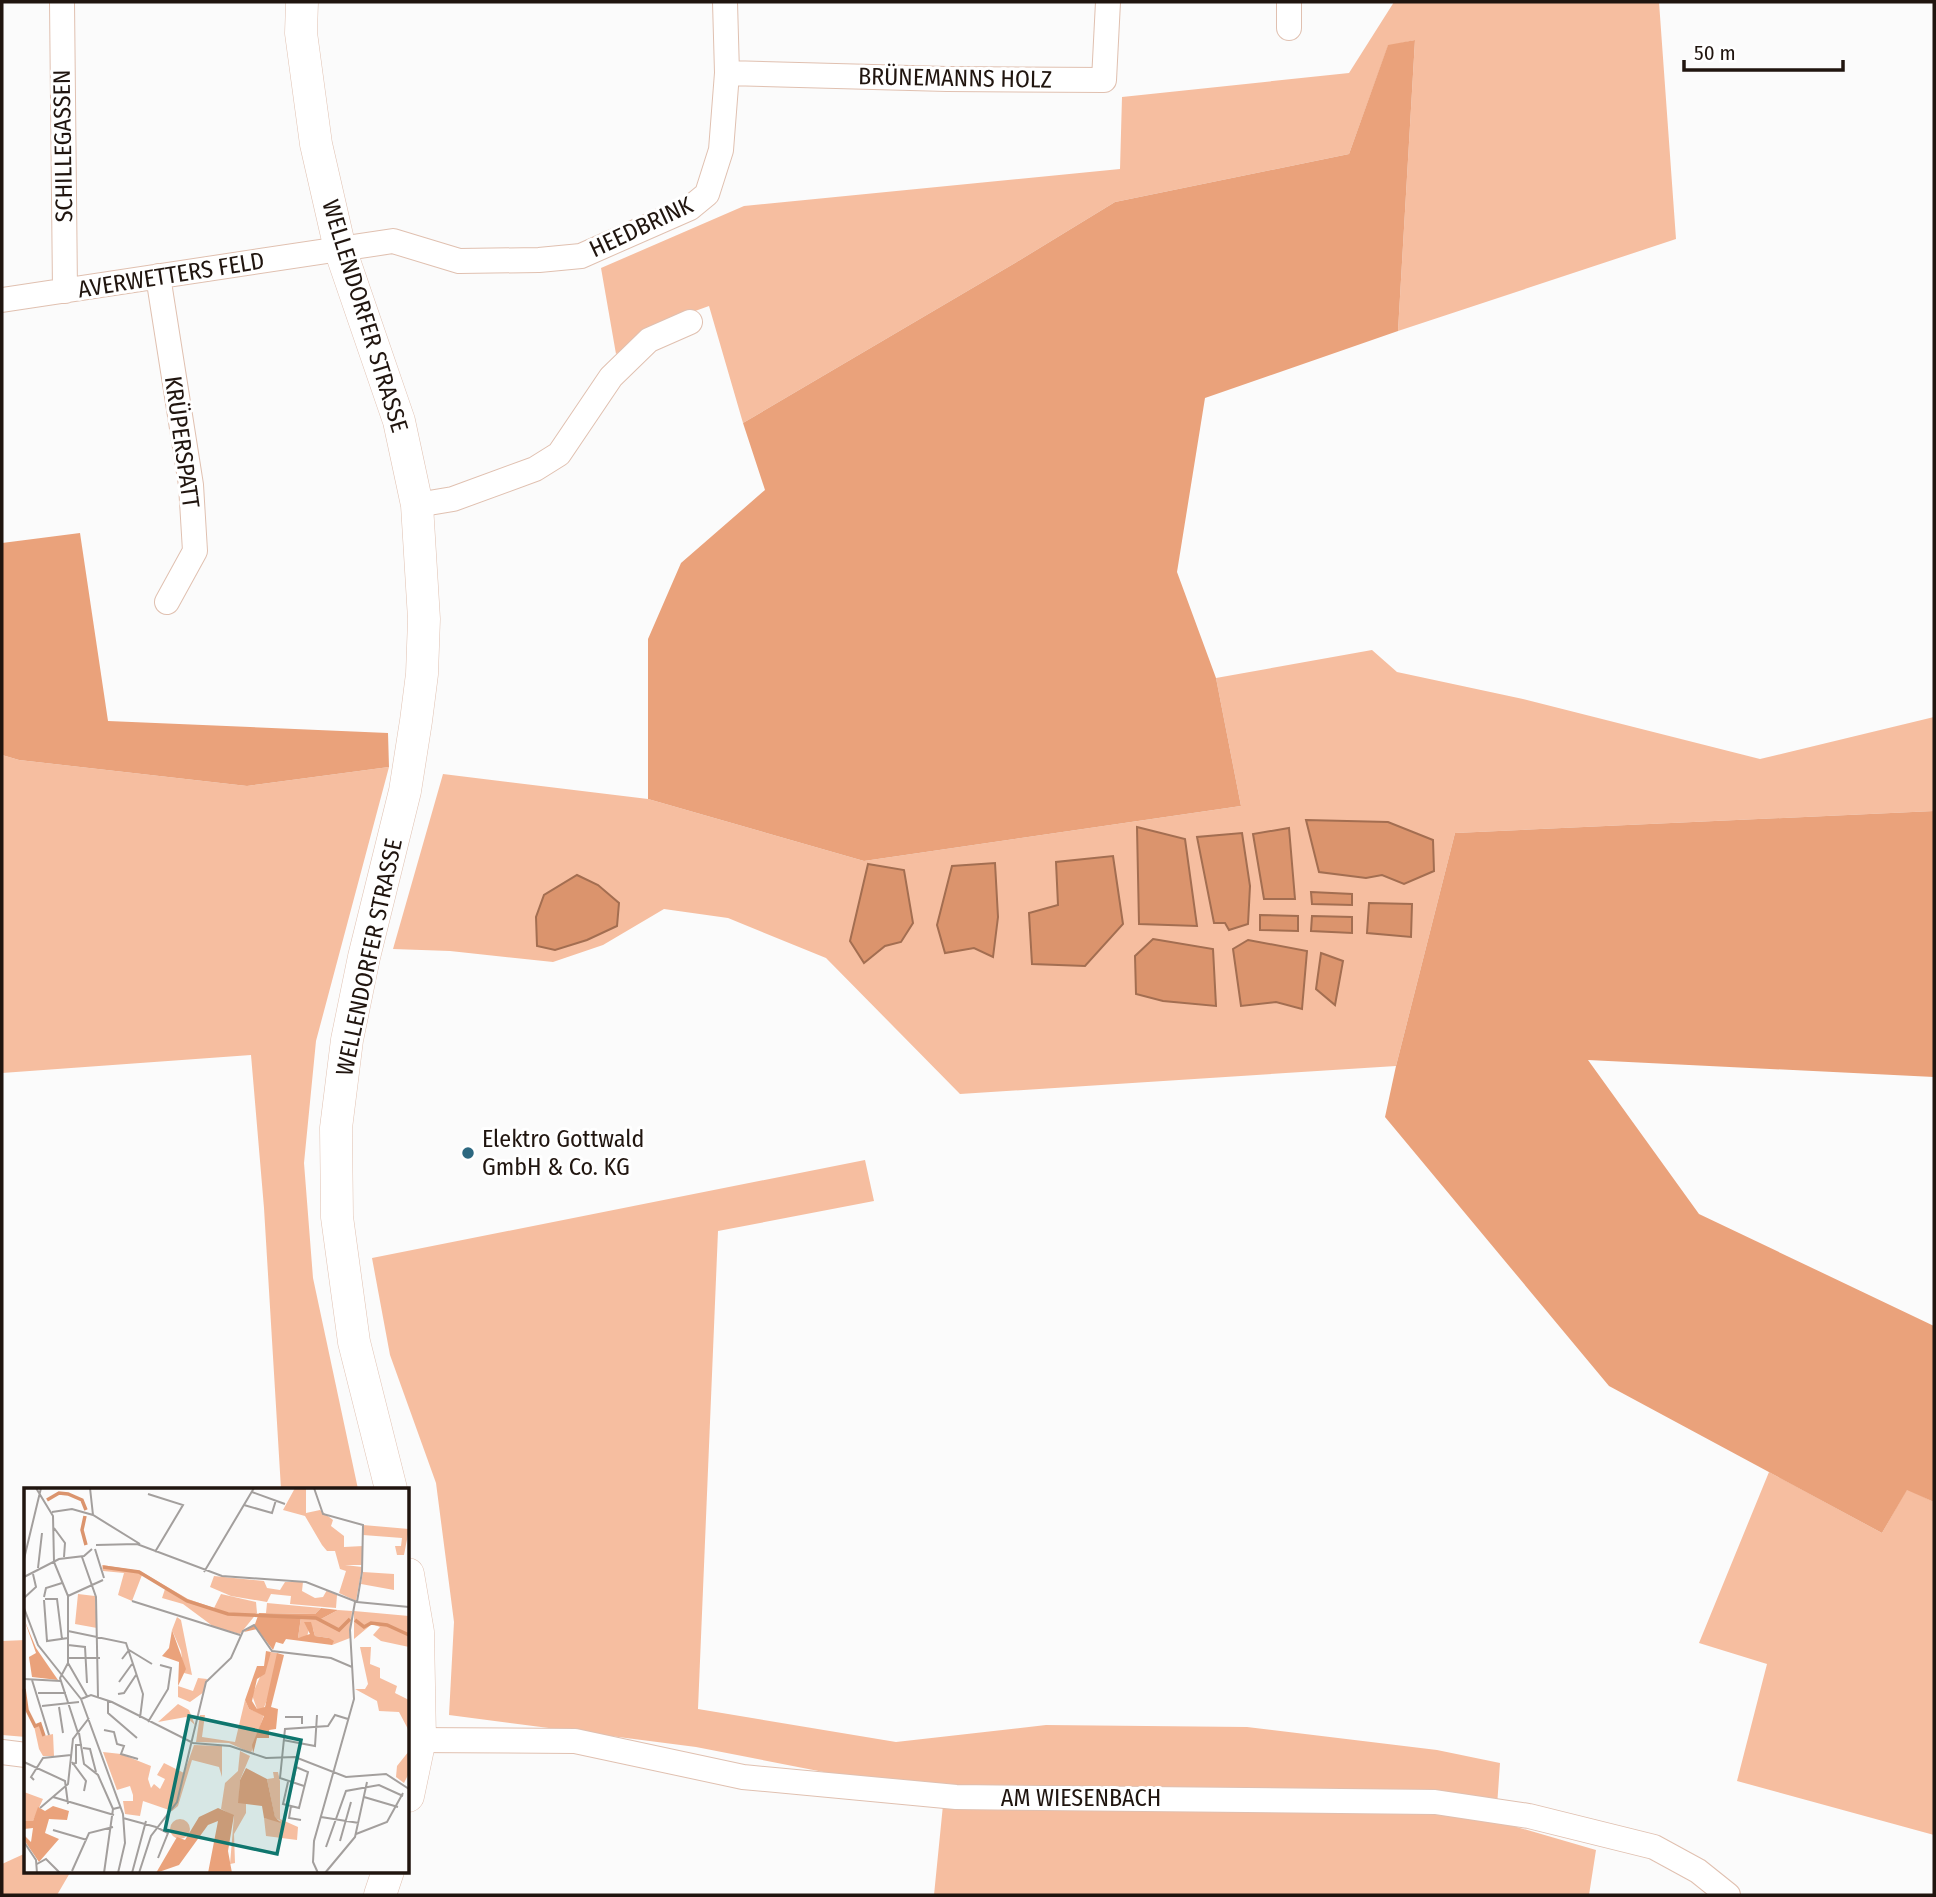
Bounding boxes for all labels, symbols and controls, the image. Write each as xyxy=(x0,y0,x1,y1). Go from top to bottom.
scale bar xyxy=(1684,28,1843,72)
text: 50 m xyxy=(1694,40,1736,66)
street label: BRÜNEMANNS HOLZ xyxy=(858,62,1052,94)
street label: SCHILLEGASSEN xyxy=(48,69,78,223)
street label: HEEDBRINK xyxy=(585,191,697,263)
street label: WELLENDORFER STRASSE xyxy=(316,196,414,436)
street label: AVERWETTERS FELD xyxy=(76,246,266,304)
street label: KRÜPERSPATT xyxy=(159,374,205,510)
street label: WELLENDORFER STRASSE xyxy=(330,836,408,1078)
place label: Elektro Gottwald GmbH & Co. KG xyxy=(482,1125,644,1181)
marker: Elektro Gottwald GmbH & Co. KG xyxy=(460,1145,476,1161)
inset map xyxy=(24,1488,410,1872)
street label: AM WIESENBACH xyxy=(1001,1784,1161,1812)

